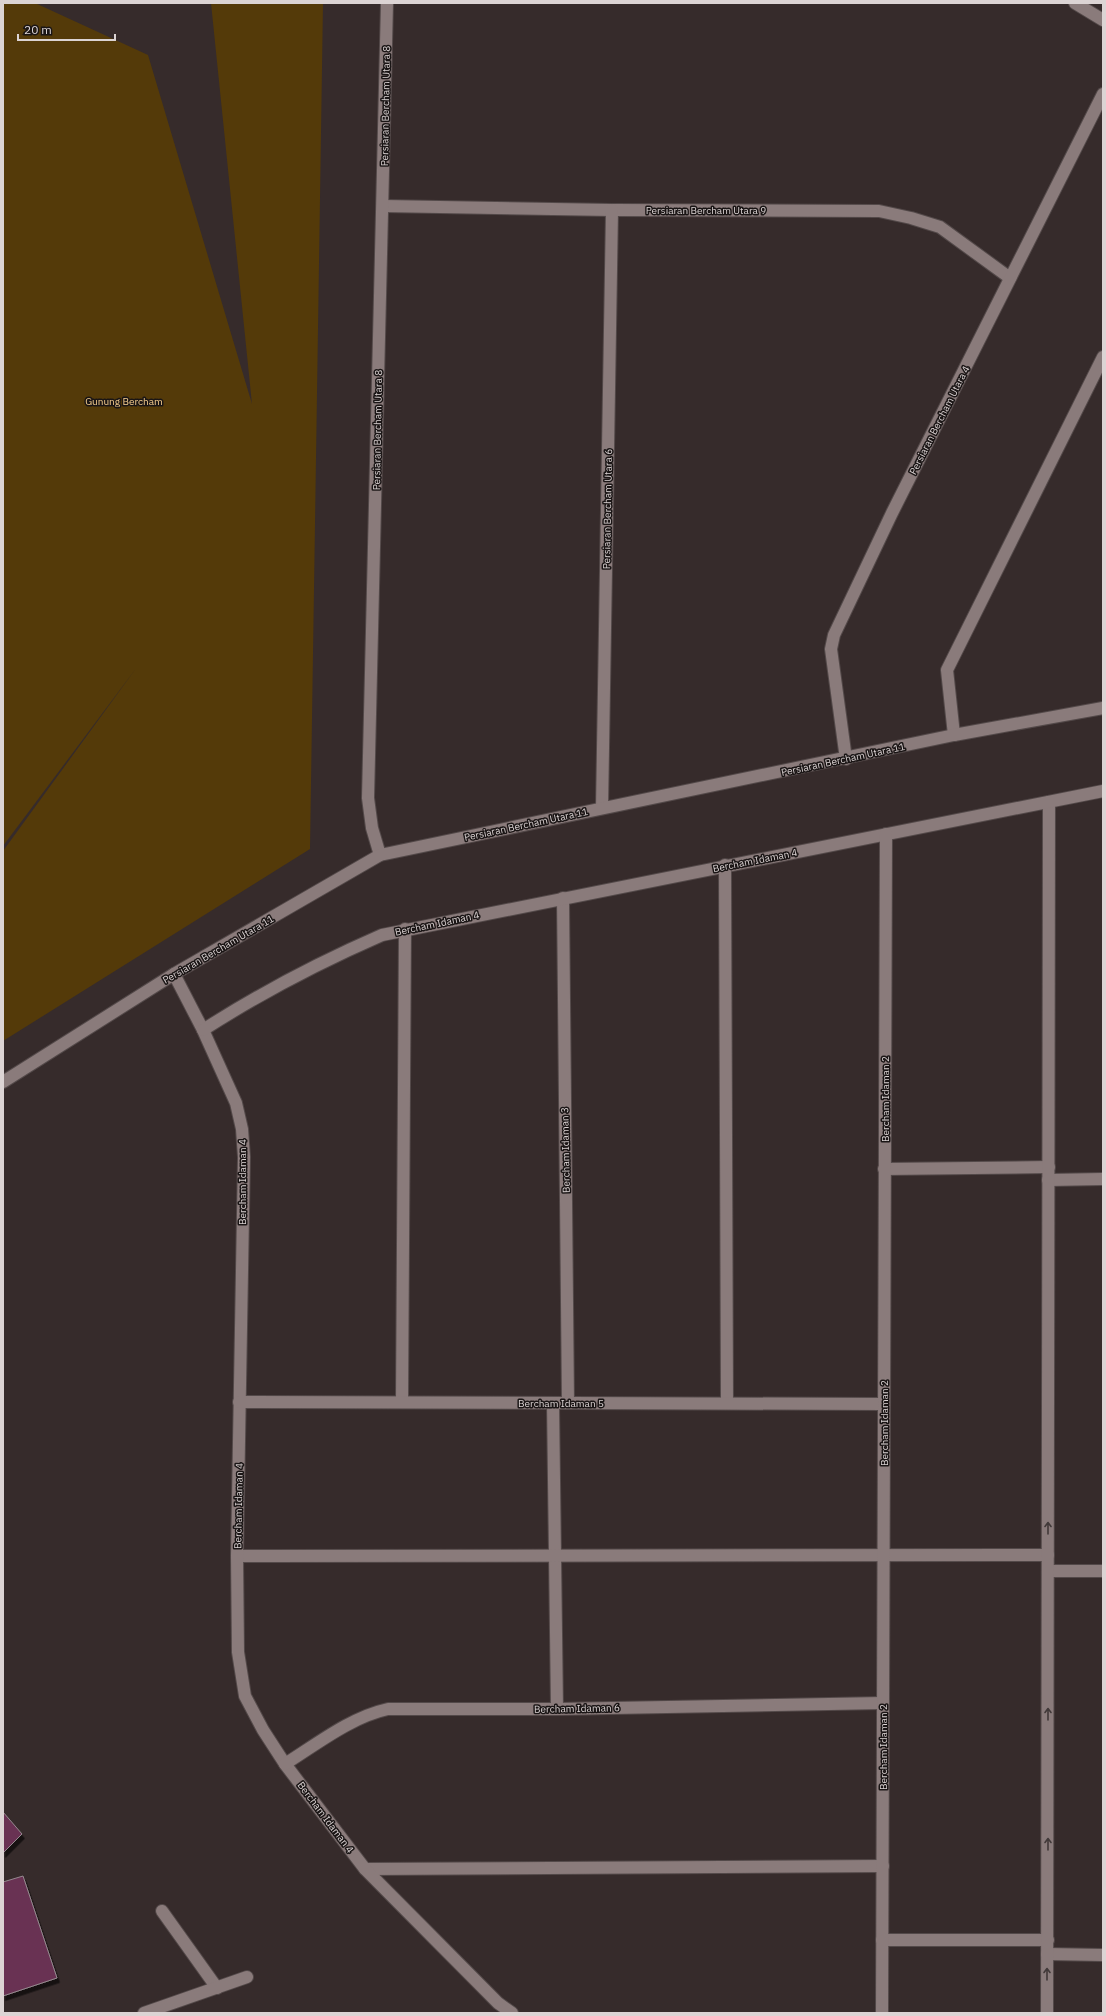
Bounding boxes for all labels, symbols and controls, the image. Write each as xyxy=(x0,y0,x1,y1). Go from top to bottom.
scale bar xyxy=(18,16,115,42)
text: 20 m xyxy=(24,22,52,37)
street label: Persiaran Bercham Utara 8 xyxy=(378,46,393,166)
street label: Persiaran Bercham Utara 9 xyxy=(646,204,766,217)
street label: Persiaran Bercham Utara 4 xyxy=(906,364,973,477)
street label: Persiaran Bercham Utara 8 xyxy=(370,370,385,490)
park label: Gunung Bercham xyxy=(85,395,163,408)
street label: Persiaran Bercham Utara 6 xyxy=(600,449,615,569)
street label: Persiaran Bercham Utara 11 xyxy=(780,740,906,779)
street label: Persiaran Bercham Utara 11 xyxy=(463,805,589,844)
street label: Bercham Idaman 4 xyxy=(712,846,799,875)
street label: Bercham Idaman 4 xyxy=(394,908,481,939)
street label: Persiaran Bercham Utara 11 xyxy=(160,912,276,987)
street label: Bercham Idaman 2 xyxy=(879,1056,892,1142)
street label: Bercham Idaman 3 xyxy=(558,1107,573,1193)
street label: Bercham Idaman 4 xyxy=(236,1139,249,1225)
street label: Bercham Idaman 2 xyxy=(878,1380,891,1466)
street label: Bercham Idaman 5 xyxy=(518,1397,604,1410)
street label: Bercham Idaman 4 xyxy=(231,1463,246,1549)
one-way arrow xyxy=(1044,1522,1052,1535)
street label: Bercham Idaman 6 xyxy=(534,1701,620,1716)
street label: Bercham Idaman 2 xyxy=(877,1704,890,1790)
one-way arrow xyxy=(1044,1708,1052,1721)
street label: Bercham Idaman 4 xyxy=(295,1779,357,1856)
one-way arrow xyxy=(1044,1838,1052,1851)
one-way arrow xyxy=(1043,1968,1051,1981)

